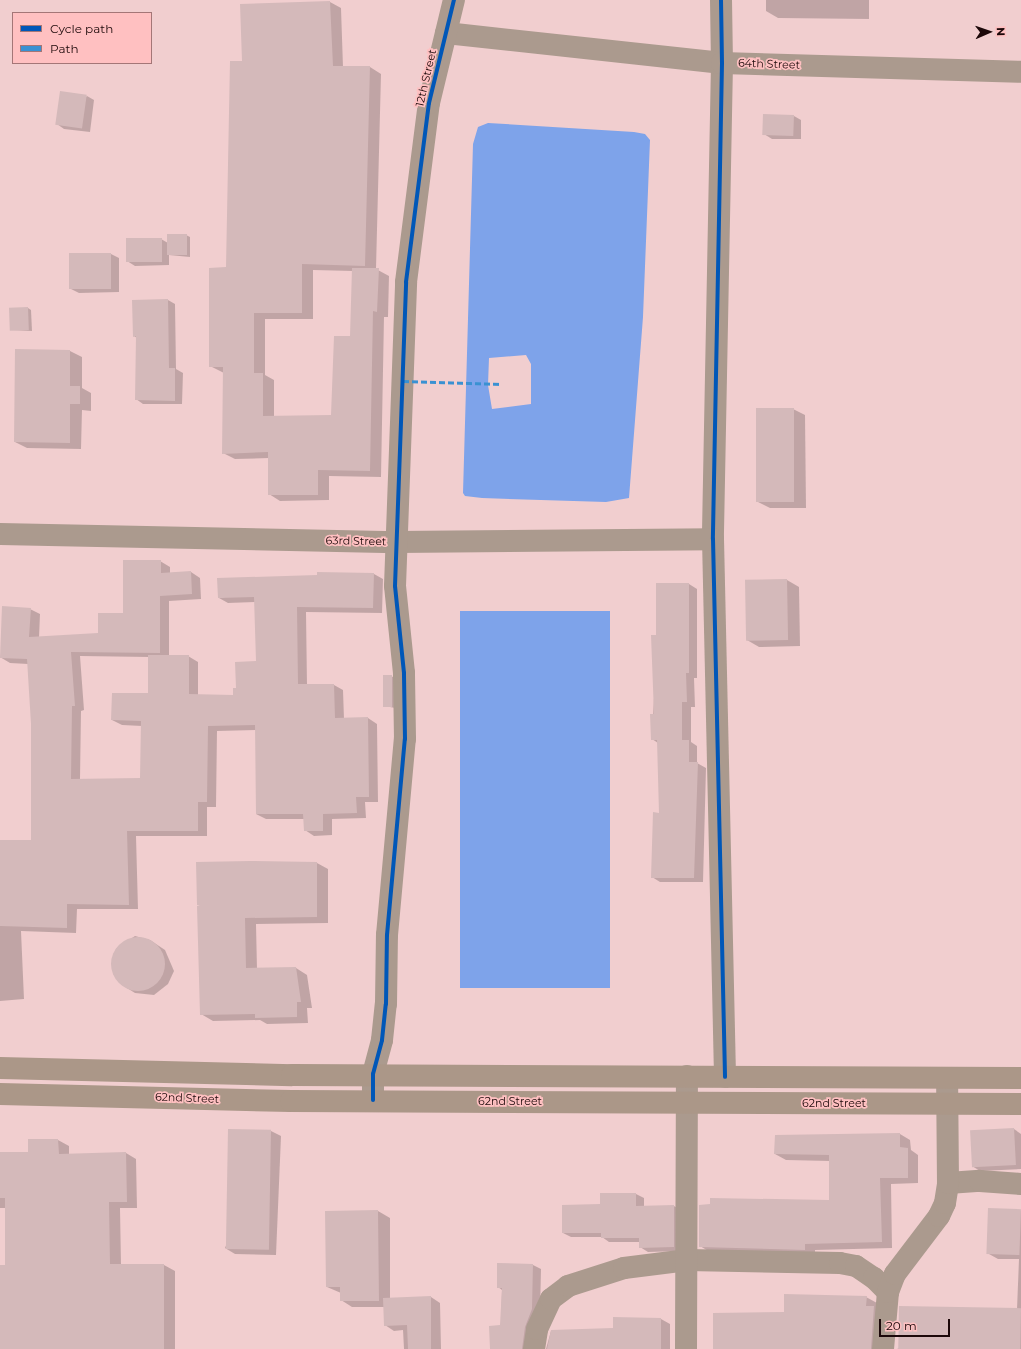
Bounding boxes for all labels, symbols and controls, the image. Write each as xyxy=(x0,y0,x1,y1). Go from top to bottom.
legend xyxy=(12,12,152,64)
north arrow xyxy=(969,12,1009,52)
text: Cycle path xyxy=(50,21,113,36)
text: N xyxy=(994,27,1008,36)
text: Path xyxy=(50,41,79,56)
street label: 12th Street xyxy=(413,48,439,108)
street label: 64th Street xyxy=(738,56,800,72)
street label: 63rd Street xyxy=(326,534,386,548)
street label: 62nd Street xyxy=(155,1090,219,1106)
street label: 62nd Street xyxy=(478,1094,542,1108)
street label: 62nd Street xyxy=(802,1096,866,1110)
scale bar xyxy=(881,1311,952,1337)
text: 20 m xyxy=(886,1318,917,1333)

